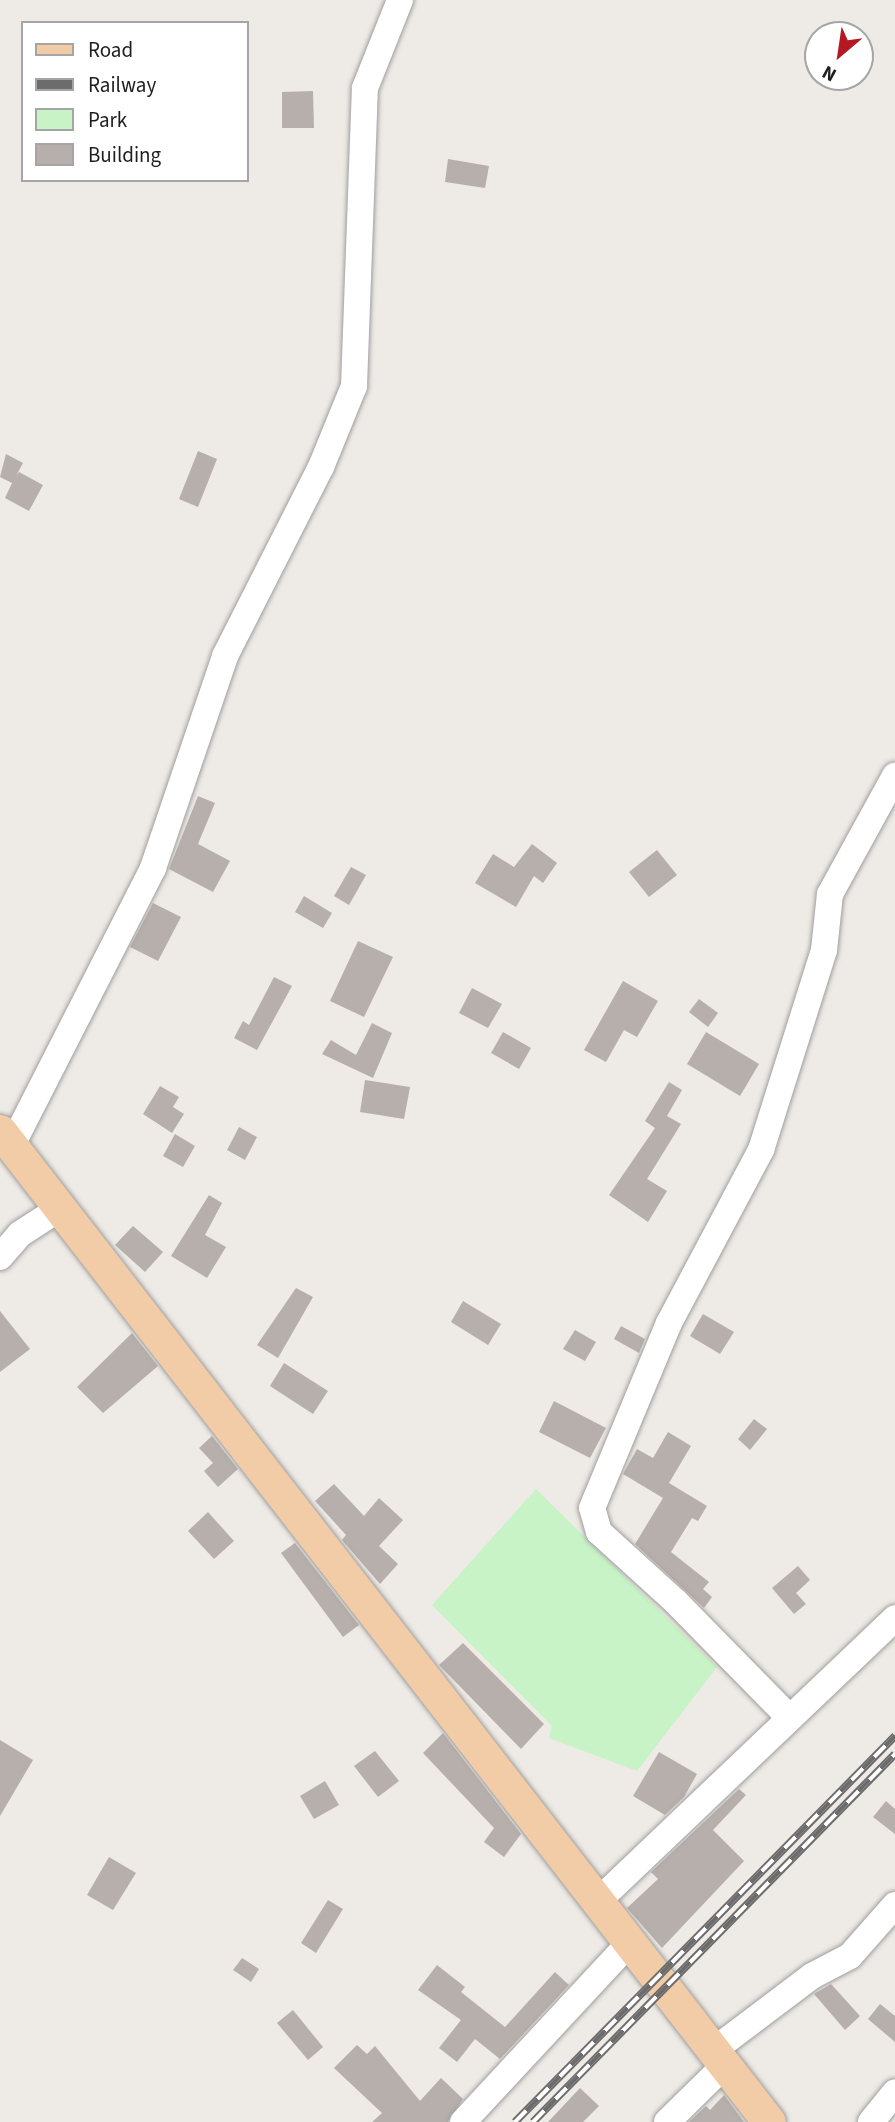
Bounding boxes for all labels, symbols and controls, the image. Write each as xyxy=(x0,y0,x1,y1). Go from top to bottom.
legend xyxy=(21,21,248,182)
north arrow xyxy=(804,21,874,91)
text: Road xyxy=(88,35,133,65)
text: N xyxy=(817,58,842,88)
text: Railway xyxy=(88,70,156,100)
text: Park xyxy=(88,105,127,135)
text: Building xyxy=(88,140,161,170)

